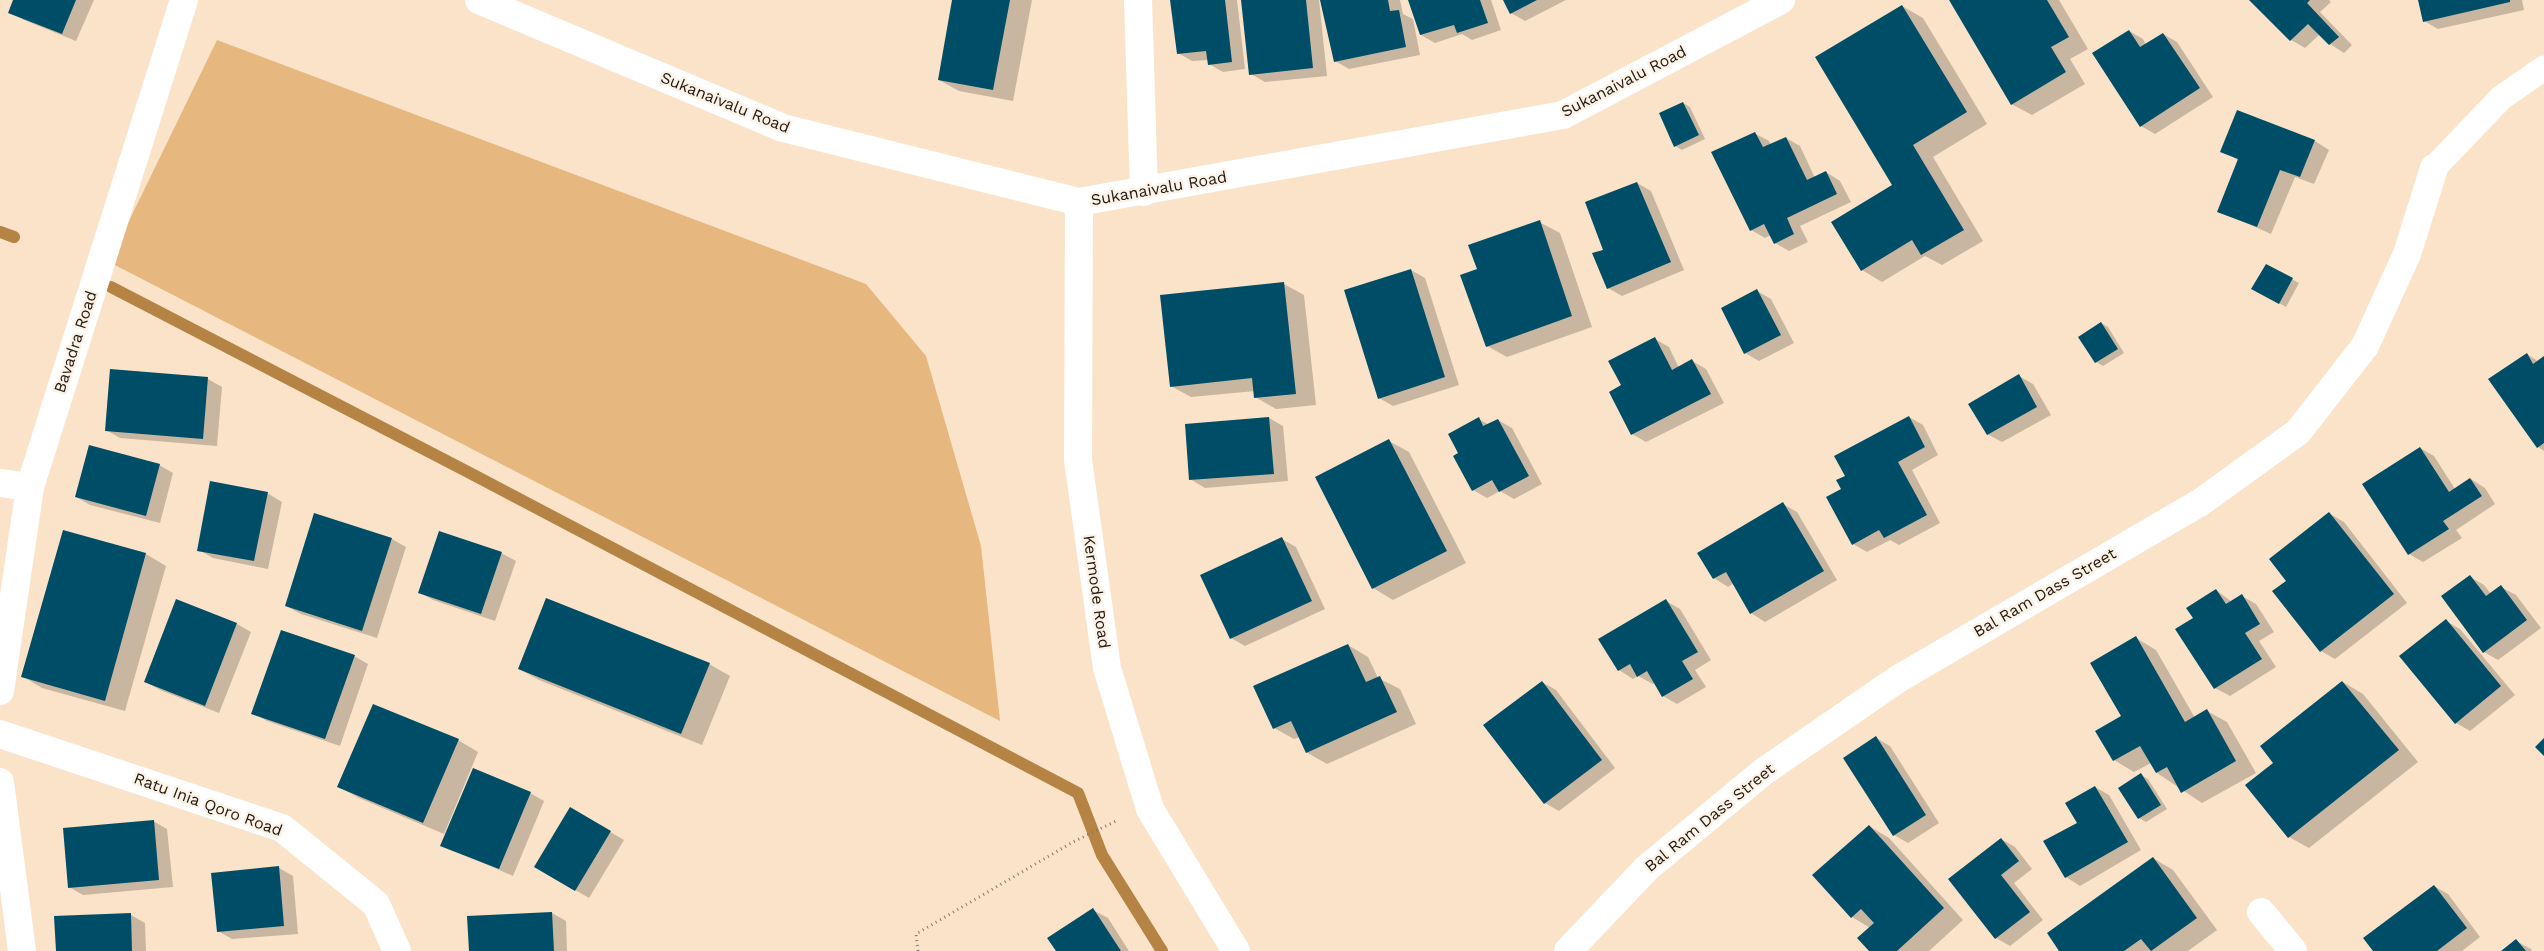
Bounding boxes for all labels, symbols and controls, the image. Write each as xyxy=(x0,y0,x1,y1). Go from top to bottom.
street label: Sukanaivalu Road xyxy=(1558,42,1690,122)
street label: Sukanaivalu Road xyxy=(658,68,792,138)
street label: Sukanaivalu Road xyxy=(1090,168,1228,210)
street label: Bavadra Road xyxy=(50,288,102,396)
street label: Kermode Road xyxy=(1079,534,1113,650)
street label: Bal Ram Dass Street xyxy=(1970,544,2120,642)
street label: Bal Ram Dass Street xyxy=(1641,760,1779,876)
street label: Ratu Inia Qoro Road xyxy=(131,769,285,841)

